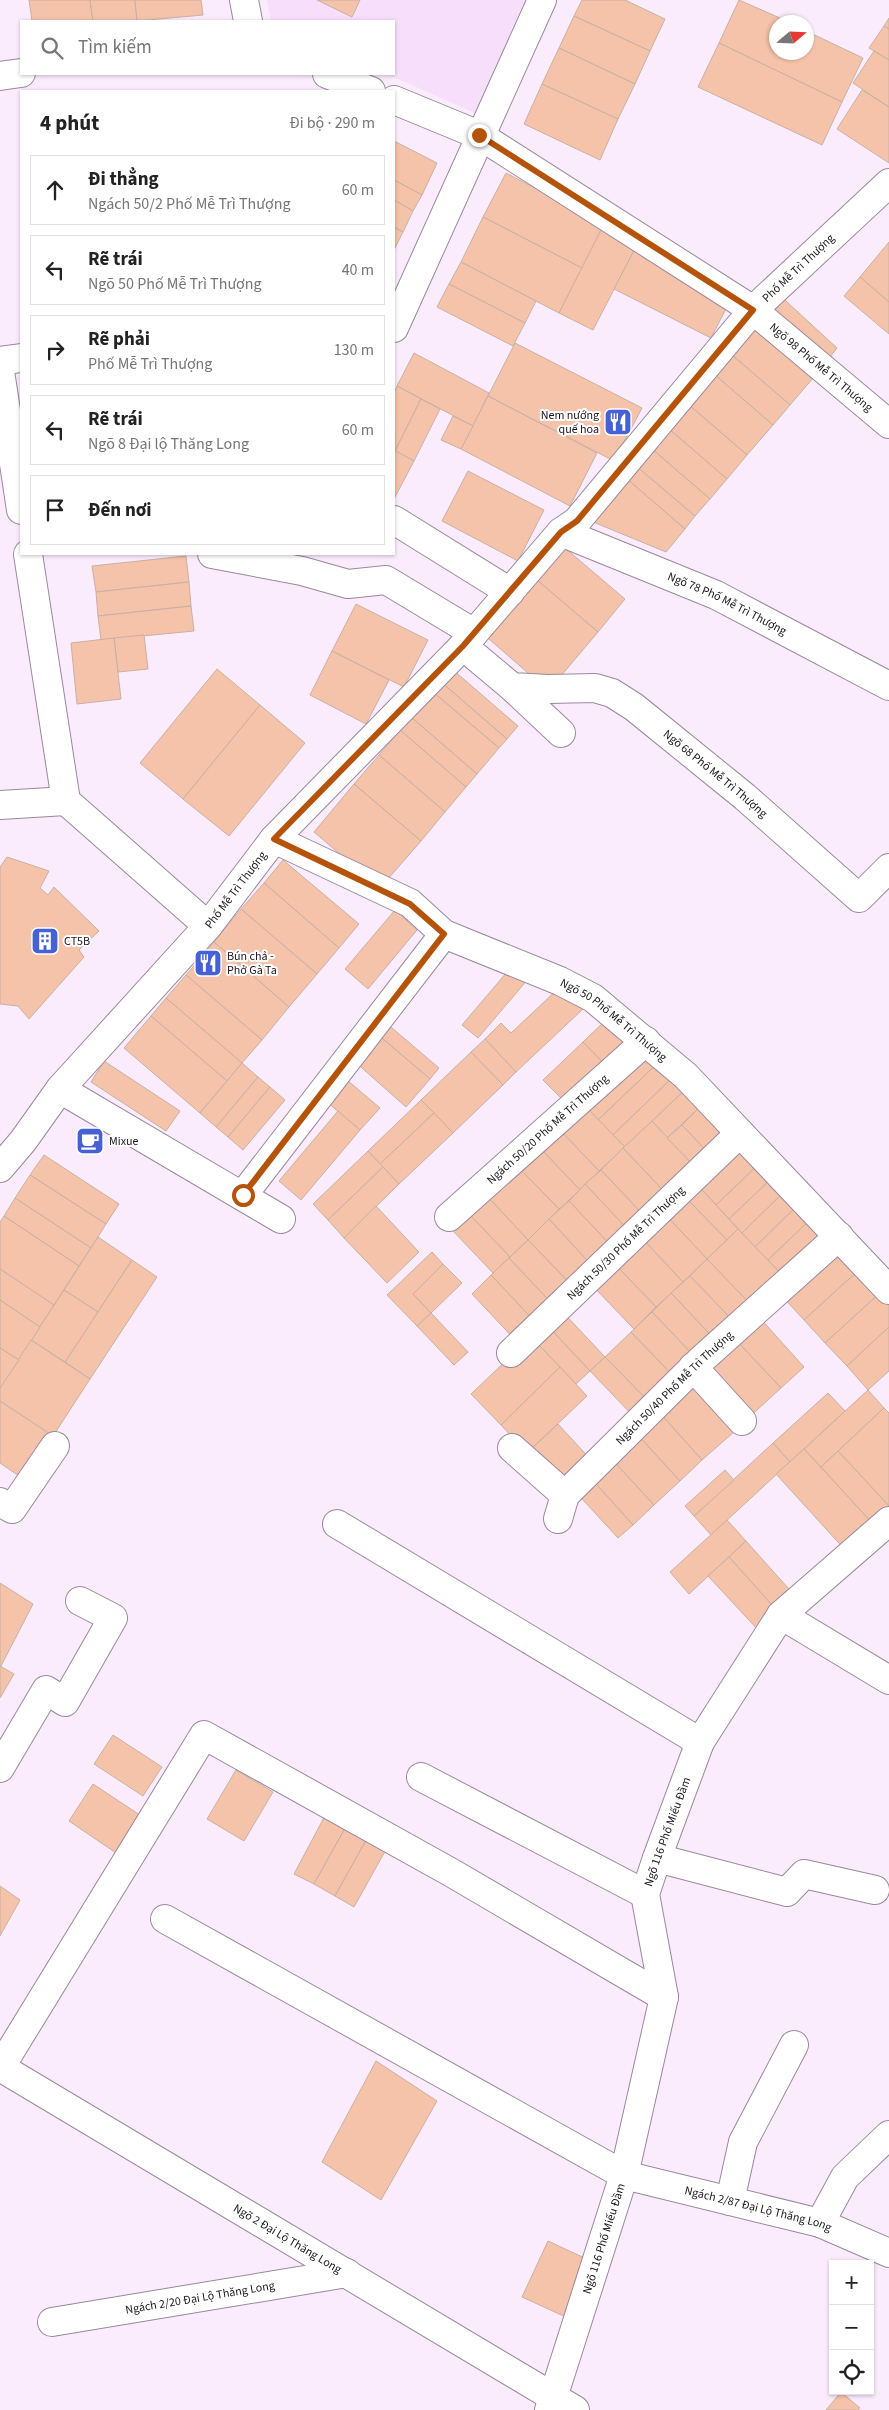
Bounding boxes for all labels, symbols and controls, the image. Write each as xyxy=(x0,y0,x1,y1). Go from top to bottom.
north arrow xyxy=(769,15,814,60)
search box xyxy=(20,20,395,75)
icon: search xyxy=(38,34,66,62)
text: Tìm kiếm xyxy=(78,34,152,61)
text: 4 phút xyxy=(40,108,99,138)
text: Đi bộ · 290 m xyxy=(289,112,375,134)
route end xyxy=(468,124,491,147)
text: Đi thẳng xyxy=(88,166,159,193)
icon: ahead xyxy=(41,176,69,204)
text: 60 m xyxy=(342,179,374,201)
text: Ngách 50/2 Phố Mễ Trì Thượng xyxy=(88,193,290,215)
street label: Phố Mễ Trì Thượng xyxy=(758,230,838,306)
text: Rẽ trái xyxy=(88,246,143,273)
icon: left xyxy=(41,256,69,284)
text: 40 m xyxy=(342,259,374,281)
text: Ngõ 50 Phố Mễ Trì Thượng xyxy=(88,273,262,295)
street label: Ngõ 98 Phố Mễ Trì Thượng xyxy=(766,319,877,416)
text: Rẽ phải xyxy=(88,326,150,353)
icon: right xyxy=(41,336,69,364)
text: 130 m xyxy=(334,339,374,361)
text: Phố Mễ Trì Thượng xyxy=(88,353,212,375)
text: Rẽ trái xyxy=(88,406,143,433)
place label: Nem nướng quế hoa xyxy=(541,407,599,438)
restaurant icon: Nem nướng quế hoa xyxy=(603,407,633,437)
icon: left xyxy=(41,416,69,444)
text: 60 m xyxy=(342,419,374,441)
text: Ngõ 8 Đại lộ Thăng Long xyxy=(88,433,249,455)
icon: arrive xyxy=(41,496,69,524)
text: Đến nơi xyxy=(88,497,152,524)
street label: Ngõ 78 Phố Mễ Trì Thượng xyxy=(665,568,790,639)
street label: Ngõ 68 Phố Mễ Trì Thượng xyxy=(660,726,771,822)
street label: Phố Mễ Trì Thượng xyxy=(201,847,271,932)
building icon: CT5B xyxy=(30,926,60,956)
place label: CT5B xyxy=(64,933,90,950)
restaurant icon: Bún chả - Phở Gà Ta xyxy=(193,948,223,978)
place label: Bún chả - Phở Gà Ta xyxy=(227,948,277,979)
street label: Ngõ 50 Phố Mễ Trì Thượng xyxy=(557,974,671,1065)
street label: Ngách 50/20 Phố Mễ Trì Thượng xyxy=(483,1070,612,1188)
cafe icon: Mixue xyxy=(75,1126,105,1156)
place label: Mixue xyxy=(109,1133,139,1150)
street label: Ngách 50/30 Phố Mễ Trì Thượng xyxy=(563,1182,689,1304)
route start xyxy=(232,1184,255,1207)
street label: Ngách 50/40 Phố Mễ Trì Thượng xyxy=(612,1327,737,1449)
street label: Ngõ 116 Phố Miếu Đầm xyxy=(640,1774,695,1889)
street label: Ngõ 116 Phố Miếu Đầm xyxy=(578,2181,629,2296)
street label: Ngách 2/87 Đại Lộ Thăng Long xyxy=(683,2182,835,2236)
street label: Ngõ 2 Đại Lộ Thăng Long xyxy=(230,2200,345,2278)
map controls xyxy=(829,2260,874,2395)
button: + xyxy=(829,2260,874,2305)
street label: Ngách 2/20 Đại Lộ Thăng Long xyxy=(124,2277,276,2318)
button: − xyxy=(829,2305,874,2350)
button: locate xyxy=(829,2350,874,2395)

